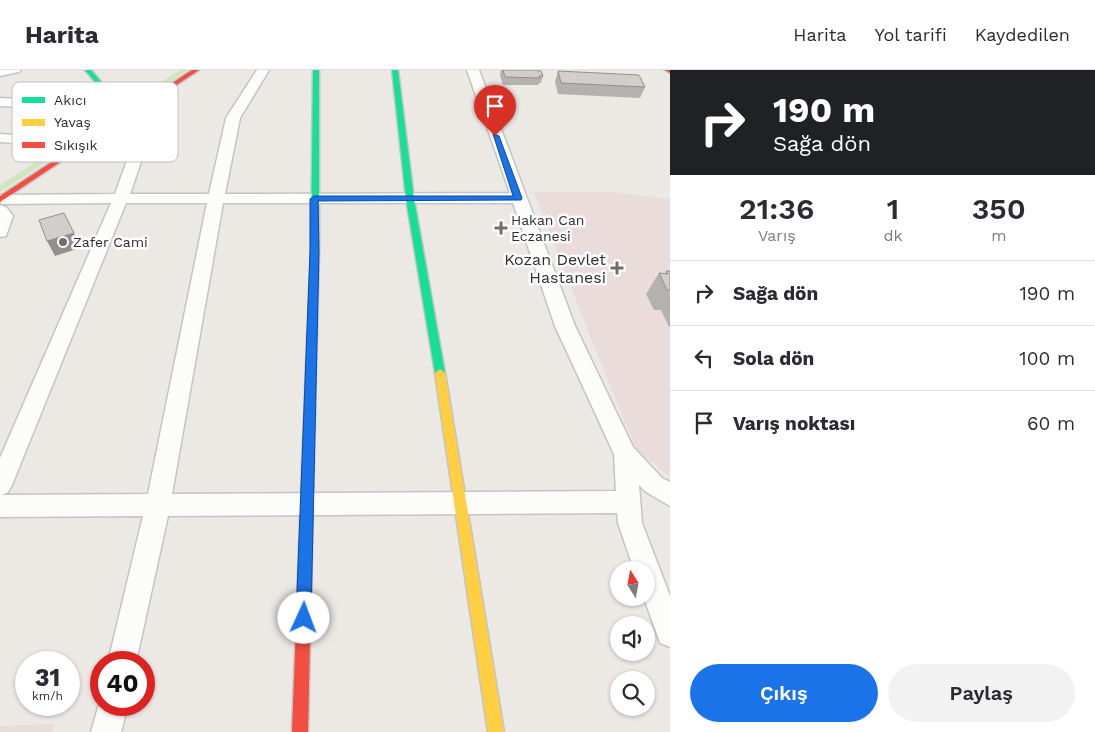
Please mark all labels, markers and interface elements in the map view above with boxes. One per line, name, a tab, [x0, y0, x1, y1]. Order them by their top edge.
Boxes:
text: Harita	[25, 21, 99, 49]
text: Harita	[793, 24, 847, 45]
text: Yol tarifi	[875, 24, 947, 45]
text: Kaydedilen	[975, 24, 1070, 45]
legend	[12, 82, 178, 162]
pin	[474, 85, 516, 136]
text: 190 m	[773, 89, 875, 131]
icon: right	[690, 90, 755, 155]
text: Akıcı	[54, 92, 86, 108]
icon: arrive	[481, 92, 509, 120]
text: Yavaş	[54, 114, 91, 130]
text: Sağa dön	[773, 131, 871, 156]
text: Sıkışık	[54, 137, 97, 153]
text: 21:36	[739, 191, 814, 226]
text: 1	[887, 191, 899, 226]
text: 350	[972, 191, 1026, 226]
place label: Hakan Can Eczanesi	[511, 212, 584, 244]
marker: Hakan Can Eczanesi	[495, 222, 507, 234]
text: Varış	[758, 226, 796, 245]
text: dk	[883, 226, 903, 245]
text: m	[991, 226, 1006, 245]
place label: Zafer Cami	[73, 234, 148, 250]
marker: Zafer Cami	[57, 236, 69, 248]
place label: Kozan Devlet Hastanesi	[504, 250, 606, 287]
marker: Kozan Devlet Hastanesi	[610, 261, 624, 275]
icon: right	[690, 279, 718, 307]
text: Sağa dön	[733, 282, 818, 305]
text: 190 m	[1019, 282, 1075, 305]
icon: left	[690, 344, 718, 372]
text: Sola dön	[733, 347, 814, 370]
text: 100 m	[1019, 347, 1075, 370]
icon: arrive	[690, 409, 718, 437]
text: Varış noktası	[733, 412, 855, 435]
text: 60 m	[1027, 412, 1075, 435]
north arrow	[610, 561, 655, 606]
map controls	[610, 561, 655, 716]
position arrow	[277, 591, 329, 643]
button: sound	[610, 616, 655, 661]
speed limit sign: 40	[90, 651, 155, 716]
text: 31	[35, 663, 60, 692]
button: Çıkış	[690, 664, 878, 722]
button: Paylaş	[888, 664, 1075, 722]
button: search	[610, 671, 655, 716]
text: km/h	[32, 689, 63, 703]

